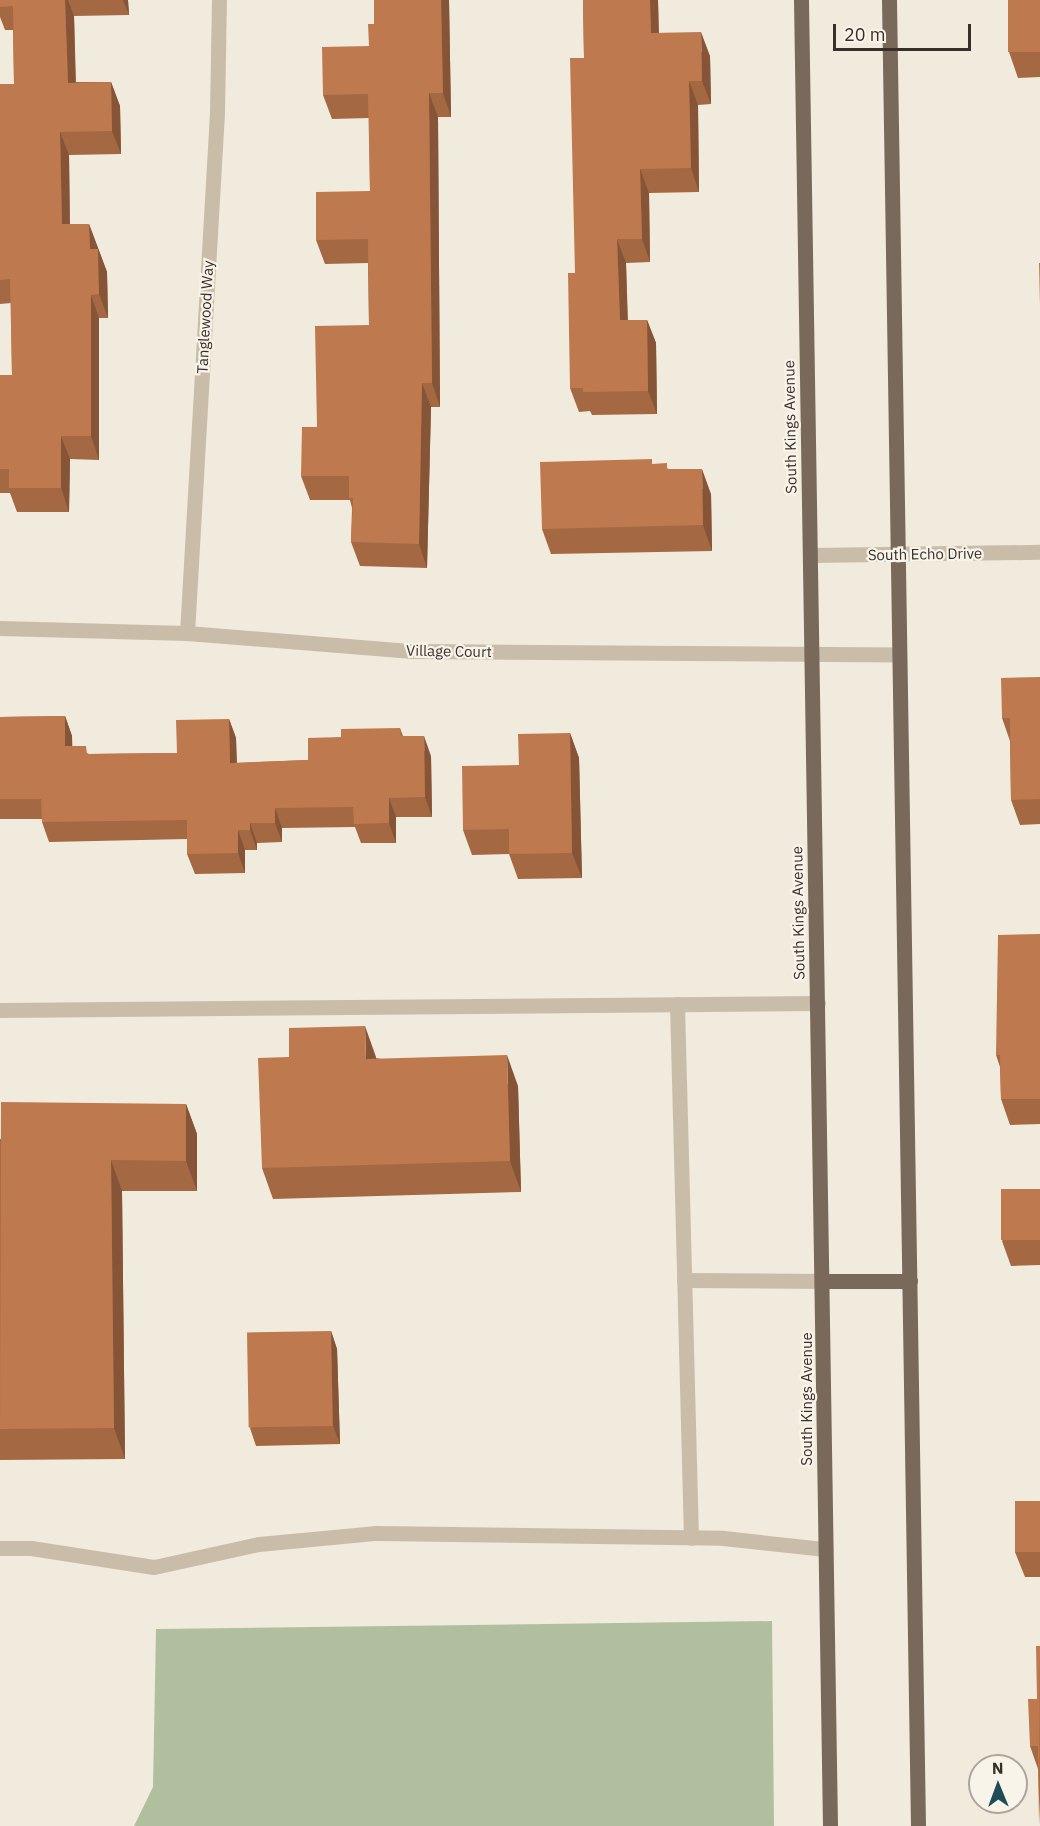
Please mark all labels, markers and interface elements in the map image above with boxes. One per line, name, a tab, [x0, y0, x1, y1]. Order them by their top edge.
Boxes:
scale bar	[836, 12, 974, 50]
text: 20 m	[844, 23, 886, 46]
street label: Tanglewood Way	[193, 260, 217, 374]
street label: South Kings Avenue	[780, 360, 800, 494]
street label: South Echo Drive	[868, 544, 982, 564]
street label: Village Court	[406, 641, 492, 661]
street label: South Kings Avenue	[788, 846, 808, 980]
street label: South Kings Avenue	[798, 1332, 816, 1466]
north arrow	[968, 1754, 1028, 1814]
text: N	[992, 1758, 1004, 1778]

